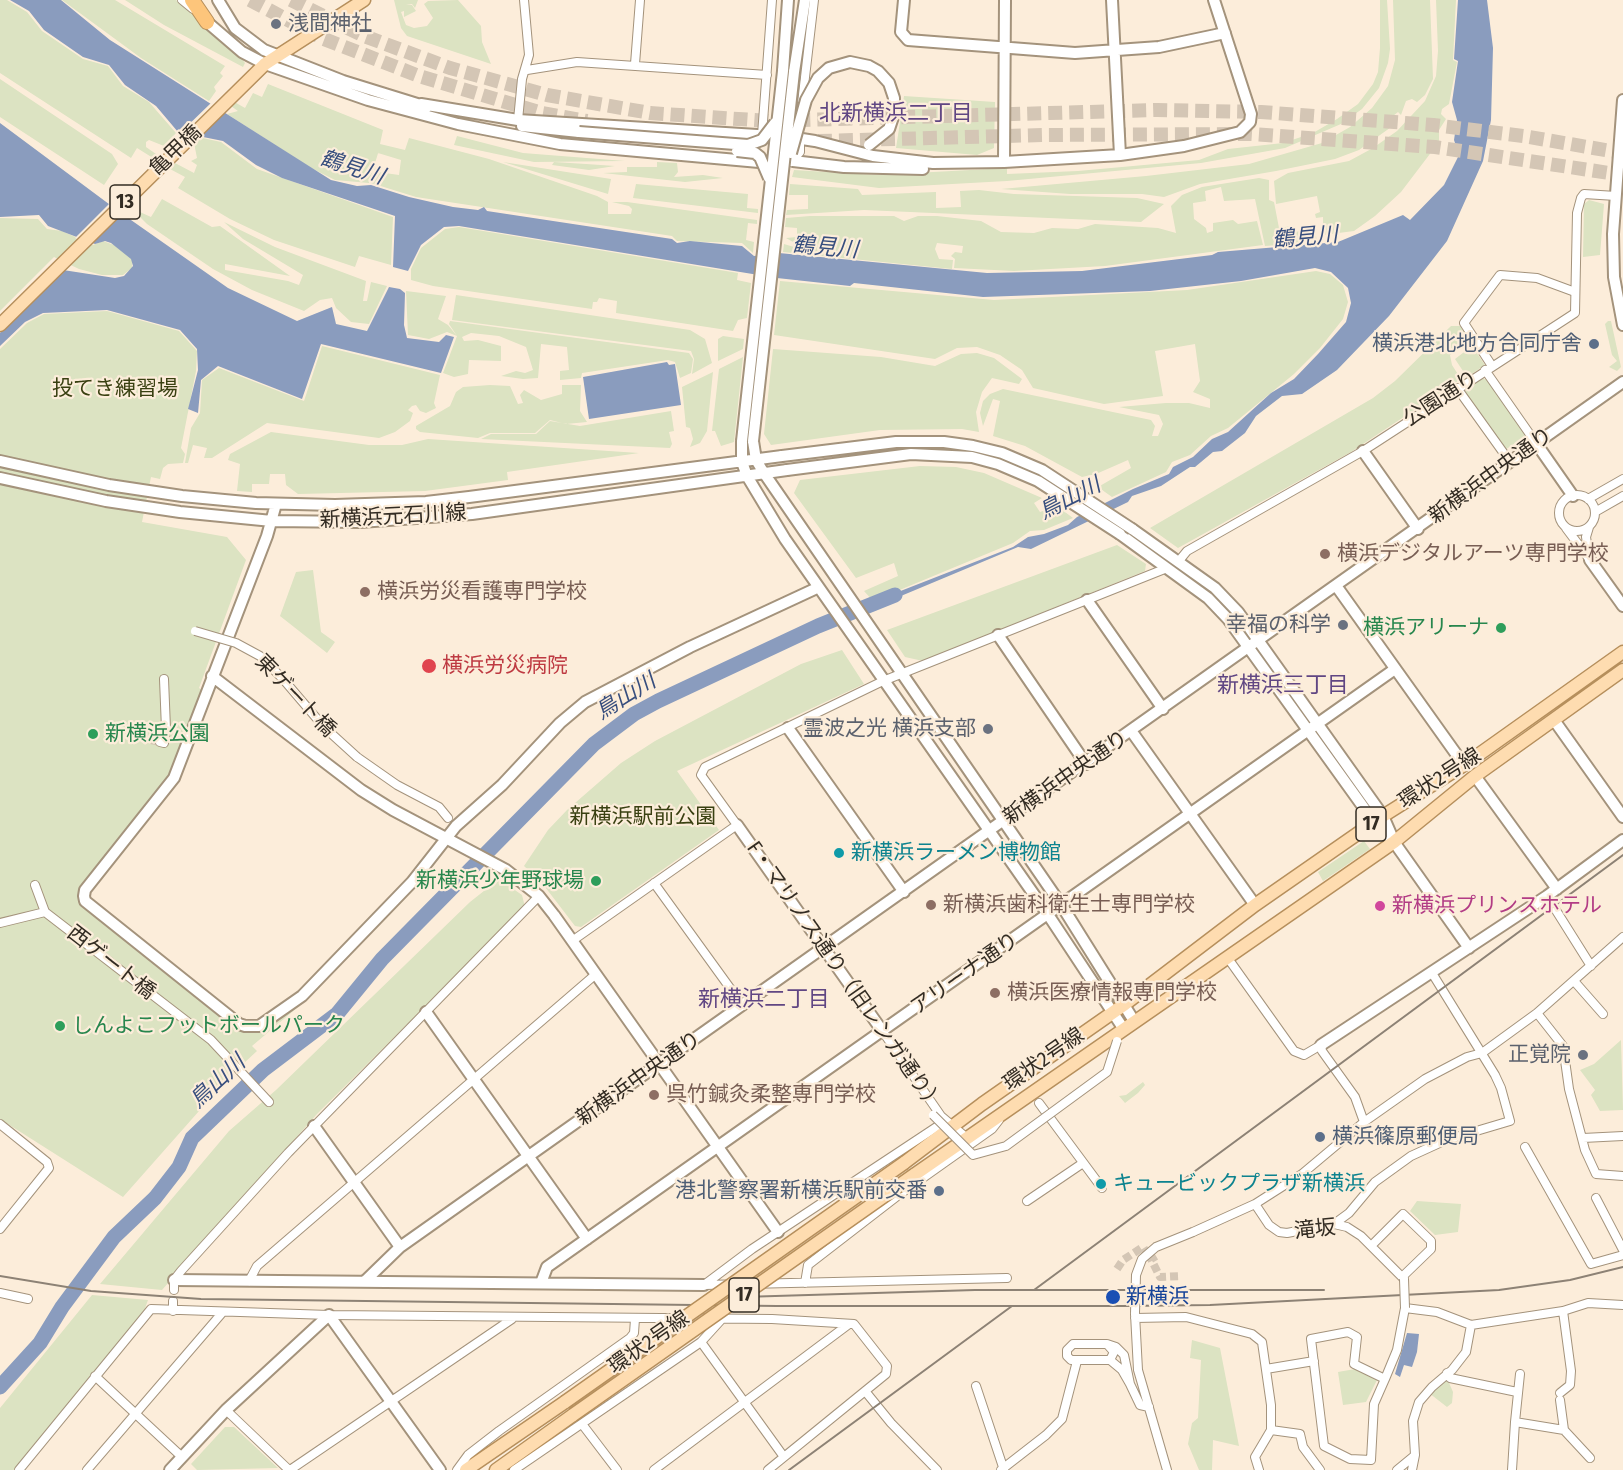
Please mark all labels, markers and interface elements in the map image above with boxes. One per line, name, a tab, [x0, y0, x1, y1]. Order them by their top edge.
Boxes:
place label: 浅間神社	[288, 11, 372, 37]
marker: 浅間神社	[269, 17, 283, 31]
district label: 北新横浜二丁目	[819, 101, 973, 127]
street label: 亀甲橋	[145, 120, 207, 182]
water label: 鶴見川	[317, 145, 387, 191]
road number: 13	[110, 185, 140, 219]
water label: 鶴見川	[1271, 222, 1339, 254]
water label: 鶴見川	[791, 232, 859, 264]
place label: 横浜港北地方合同庁舎	[1372, 331, 1582, 357]
marker: 横浜港北地方合同庁舎	[1587, 337, 1601, 351]
street label: 公園通り	[1399, 366, 1483, 432]
park label: 投てき練習場	[52, 376, 178, 402]
street label: 新横浜中央通り	[1424, 423, 1558, 529]
water label: 鳥山川	[1035, 472, 1105, 526]
street label: 新横浜元石川線	[319, 501, 467, 533]
place label: 横浜デジタルアーツ専門学校	[1337, 541, 1609, 567]
marker: 横浜デジタルアーツ専門学校	[1318, 547, 1332, 561]
place label: 横浜労災看護専門学校	[377, 579, 587, 605]
marker: 横浜労災看護専門学校	[358, 585, 372, 599]
place label: 幸福の科学	[1226, 612, 1331, 638]
place label: 横浜アリーナ	[1363, 615, 1489, 641]
marker: 幸福の科学	[1336, 618, 1350, 632]
marker: 横浜アリーナ	[1494, 621, 1508, 635]
street label: 東ゲート橋	[249, 649, 341, 743]
place label: 横浜労災病院	[442, 653, 568, 679]
marker: 横浜労災病院	[420, 657, 438, 675]
water label: 鳥山川	[591, 668, 661, 726]
district label: 新横浜三丁目	[1217, 673, 1349, 699]
place label: 霊波之光 横浜支部	[803, 716, 976, 742]
place label: 新横浜公園	[105, 721, 210, 747]
marker: 霊波之光 横浜支部	[981, 722, 995, 736]
street label: 新横浜中央通り	[999, 726, 1133, 830]
marker: 新横浜公園	[86, 727, 100, 741]
street label: 環状2号線	[1394, 743, 1486, 815]
park label: 新横浜駅前公園	[570, 804, 716, 830]
road number: 17	[1356, 807, 1386, 841]
street label: F・マリノス通り（旧レンガ通り）	[741, 837, 947, 1117]
place label: 新横浜ラーメン博物館	[851, 840, 1061, 866]
marker: 新横浜ラーメン博物館	[832, 846, 846, 860]
place label: 新横浜少年野球場	[416, 868, 584, 894]
marker: 新横浜少年野球場	[589, 874, 603, 888]
place label: 新横浜歯科衛生士専門学校	[943, 892, 1195, 918]
place label: 新横浜プリンスホテル	[1392, 893, 1602, 919]
marker: 新横浜歯科衛生士専門学校	[924, 898, 938, 912]
marker: 新横浜プリンスホテル	[1373, 899, 1387, 913]
street label: 西ゲート橋	[62, 921, 160, 1005]
street label: アリーナ通り	[906, 928, 1024, 1020]
place label: 横浜医療情報専門学校	[1007, 980, 1217, 1006]
marker: 横浜医療情報専門学校	[988, 986, 1002, 1000]
district label: 新横浜二丁目	[698, 987, 830, 1013]
place label: しんよこフットボールパーク	[72, 1013, 345, 1039]
marker: しんよこフットボールパーク	[53, 1019, 67, 1033]
street label: 環状2号線	[999, 1023, 1089, 1097]
street label: 新横浜中央通り	[572, 1027, 706, 1131]
place label: 正覚院	[1508, 1042, 1571, 1068]
marker: 正覚院	[1576, 1048, 1590, 1062]
water label: 鳥山川	[185, 1050, 251, 1114]
place label: 呉竹鍼灸柔整専門学校	[666, 1082, 876, 1108]
marker: 呉竹鍼灸柔整専門学校	[647, 1088, 661, 1102]
place label: 横浜篠原郵便局	[1332, 1124, 1479, 1150]
marker: 横浜篠原郵便局	[1313, 1130, 1327, 1144]
place label: キュービックプラザ新横浜	[1113, 1171, 1365, 1197]
marker: キュービックプラザ新横浜	[1094, 1177, 1108, 1191]
place label: 港北警察署新横浜駅前交番	[675, 1178, 927, 1204]
marker: 港北警察署新横浜駅前交番	[932, 1184, 946, 1198]
street label: 滝坂	[1293, 1215, 1337, 1245]
road number: 17	[729, 1278, 759, 1312]
place label: 新横浜	[1126, 1284, 1189, 1310]
marker: 新横浜	[1104, 1288, 1122, 1306]
street label: 環状2号線	[604, 1306, 694, 1380]

